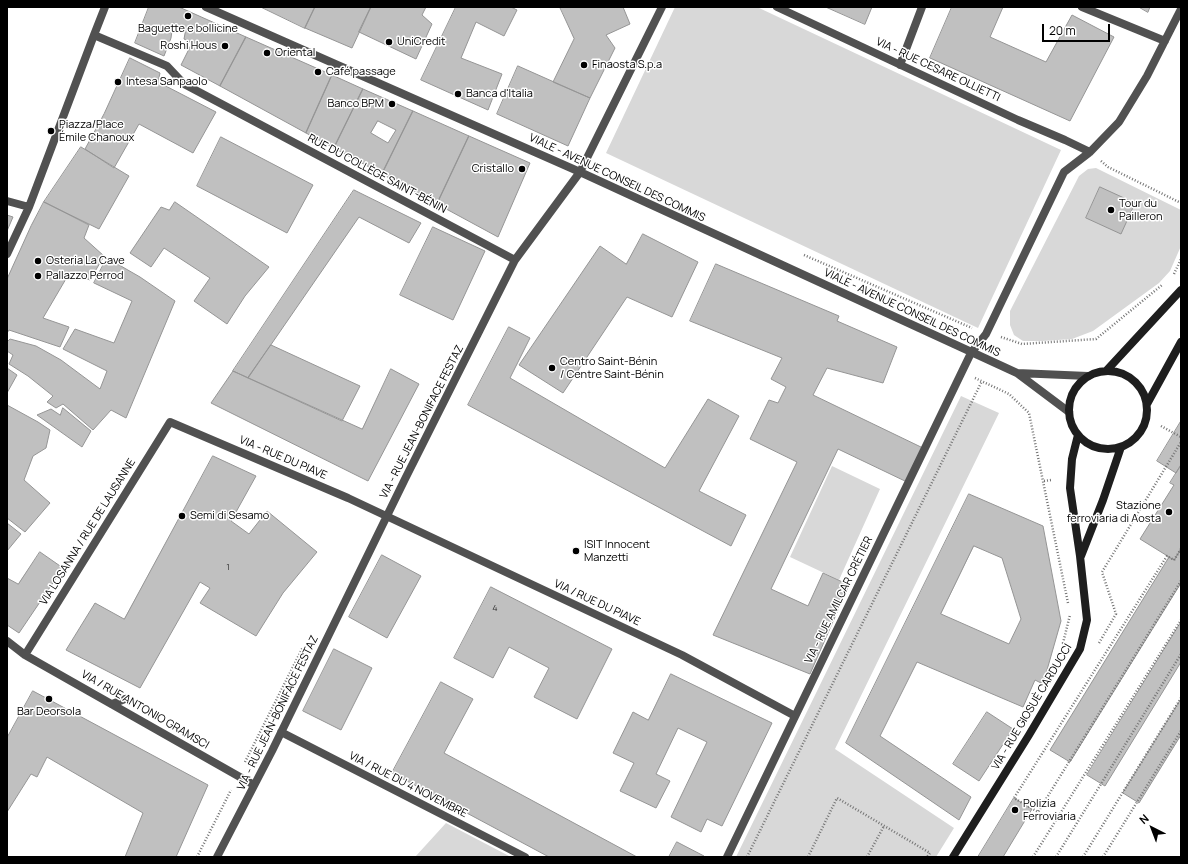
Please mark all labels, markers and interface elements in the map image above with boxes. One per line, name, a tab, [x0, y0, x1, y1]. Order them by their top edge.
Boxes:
marker: Baguette e bollicine	[183, 11, 193, 21]
scale bar	[1044, 16, 1112, 42]
place label: Baguette e bollicine	[138, 22, 238, 36]
text: 20 m	[1049, 22, 1076, 39]
place label: UniCredit	[397, 35, 445, 49]
street label: VIA - RUE CESARE OLLIETTI	[874, 35, 1002, 105]
marker: UniCredit	[384, 37, 394, 47]
place label: Roshi Hous	[160, 39, 217, 53]
marker: Roshi Hous	[220, 41, 230, 51]
place label: Oriental	[275, 46, 315, 60]
marker: Oriental	[262, 48, 272, 58]
place label: Finaosta S.p.a	[592, 58, 662, 72]
marker: Finaosta S.p.a	[579, 60, 589, 70]
place label: Café passage	[326, 65, 396, 79]
marker: Café passage	[313, 67, 323, 77]
place label: Intesa Sanpaolo	[126, 75, 207, 89]
marker: Intesa Sanpaolo	[113, 77, 123, 87]
place label: Banca d'Italia	[466, 87, 533, 101]
marker: Banca d'Italia	[453, 89, 463, 99]
place label: Banco BPM	[327, 97, 384, 111]
marker: Banco BPM	[387, 99, 397, 109]
place label: Piazza/Place Émile Chanoux	[59, 118, 134, 144]
marker: Piazza/Place Émile Chanoux	[46, 126, 56, 136]
street label: VIALE - AVENUE CONSEIL DES COMMIS	[527, 131, 707, 225]
street label: RUE DU COLLÈGE SAINT-BÉNIN	[305, 132, 449, 216]
place label: Cristallo	[472, 162, 514, 176]
marker: Cristallo	[517, 164, 527, 174]
place label: Tour du Pailleron	[1119, 197, 1163, 223]
marker: Tour du Pailleron	[1106, 205, 1116, 215]
place label: Osteria La Cave	[46, 254, 125, 268]
marker: Osteria La Cave	[33, 256, 43, 266]
street label: VIALE - AVENUE CONSEIL DES COMMIS	[822, 266, 1002, 360]
place label: Pallazzo Perrod	[46, 269, 124, 283]
marker: Pallazzo Perrod	[33, 271, 43, 281]
street label: VIA - RUE JEAN-BONIFACE FESTAZ	[377, 343, 467, 501]
place label: Centro Saint-Bénin / Centre Saint-Bénin	[560, 355, 664, 381]
marker: Centro Saint-Bénin / Centre Saint-Bénin	[547, 363, 557, 373]
street label: VIA - RUE DU PIAVE	[237, 434, 329, 482]
street label: VIA LOSANNA / RUE DE LAUSANNE	[37, 456, 139, 608]
place label: Stazione ferroviaria di Aosta	[1067, 499, 1161, 525]
marker: Stazione ferroviaria di Aosta	[1164, 507, 1174, 517]
place label: Semi di Sesamo	[190, 509, 269, 523]
marker: Semi di Sesamo	[177, 511, 187, 521]
street label: VIA - RUE AMILCAR CRÉTIER	[802, 534, 876, 666]
place label: ISIT Innocent Manzetti	[584, 538, 650, 564]
marker: ISIT Innocent Manzetti	[571, 546, 581, 556]
house number: 1	[226, 562, 230, 572]
street label: VIA / RUE DU PIAVE	[552, 577, 642, 629]
house number: 4	[492, 603, 498, 613]
street label: VIA - RUE JEAN-BONIFACE FESTAZ	[235, 633, 321, 793]
street label: VIA - RUE GIOSUÈ CARDUCCI	[989, 642, 1075, 772]
street label: VIA / RUE ANTONIO GRAMSCI	[79, 668, 211, 752]
marker: Bar Deorsola	[44, 694, 54, 704]
place label: Bar Deorsola	[17, 705, 81, 719]
street label: VIA / RUE DU 4 NOVEMBRE	[347, 749, 469, 821]
place label: Polizia Ferroviaria	[1023, 797, 1076, 823]
marker: Polizia Ferroviaria	[1010, 805, 1020, 815]
north arrow	[1132, 808, 1172, 848]
text: N	[1136, 810, 1152, 827]

